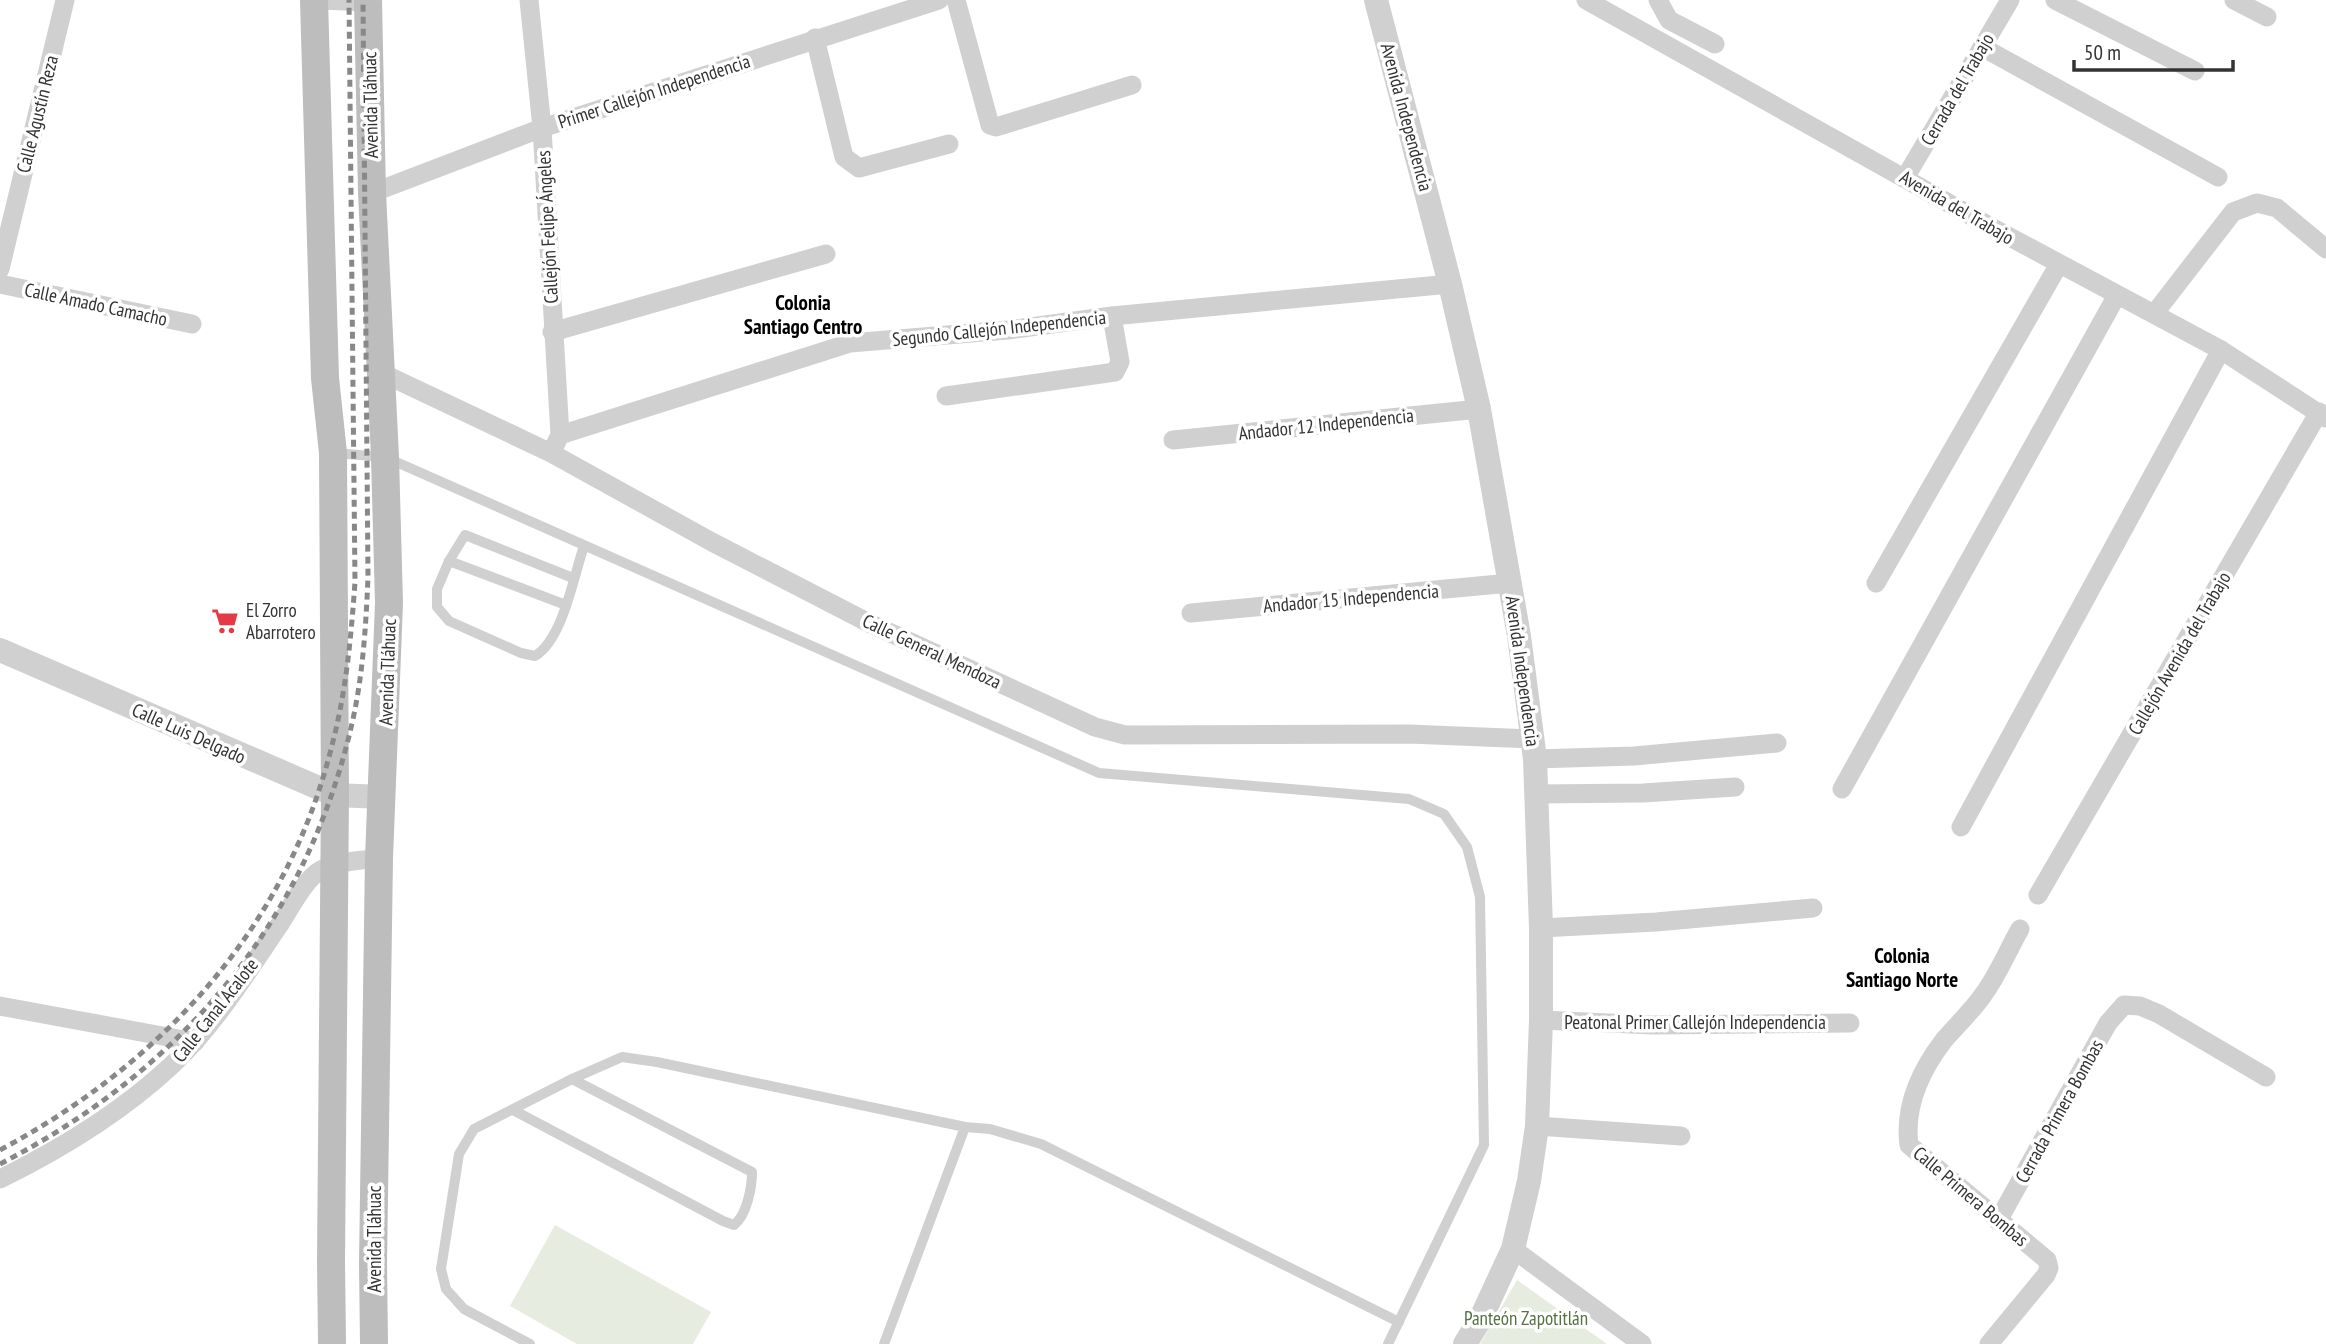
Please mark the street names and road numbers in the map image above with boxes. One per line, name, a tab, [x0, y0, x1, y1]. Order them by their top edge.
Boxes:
street label: Cerrada del Trabajo	[1915, 29, 1999, 149]
street label: Avenida Independencia	[1376, 40, 1438, 194]
street label: Primer Callejón Independencia	[555, 49, 753, 133]
street label: Avenida Tláhuac	[357, 51, 383, 159]
street label: Calle Agustín Reza	[11, 53, 63, 175]
street label: Callejón Felipe Ángeles	[531, 150, 563, 304]
street label: Avenida del Trabajo	[1896, 165, 2018, 249]
street label: Calle Amado Camacho	[23, 277, 169, 331]
street label: Segundo Callejón Independencia	[891, 305, 1107, 351]
street label: Andador 12 Independencia	[1237, 403, 1415, 445]
street label: Callejón Avenida del Trabajo	[2122, 567, 2236, 739]
street label: Andador 15 Independencia	[1262, 578, 1440, 618]
street label: Avenida Independencia	[1501, 594, 1545, 748]
street label: Calle General Mendoza	[859, 608, 1005, 694]
street label: Avenida Tláhuac	[373, 618, 401, 726]
street label: Calle Luis Delgado	[129, 697, 249, 769]
street label: Calle Canal Acalote	[167, 953, 263, 1067]
street label: Peatonal Primer Callejón Independencia	[1564, 1010, 1826, 1034]
street label: Cerrada Primera Bombas	[2010, 1035, 2108, 1187]
street label: Calle Primera Bombas	[1909, 1141, 2033, 1251]
street label: Avenida Tláhuac	[362, 1185, 386, 1292]

